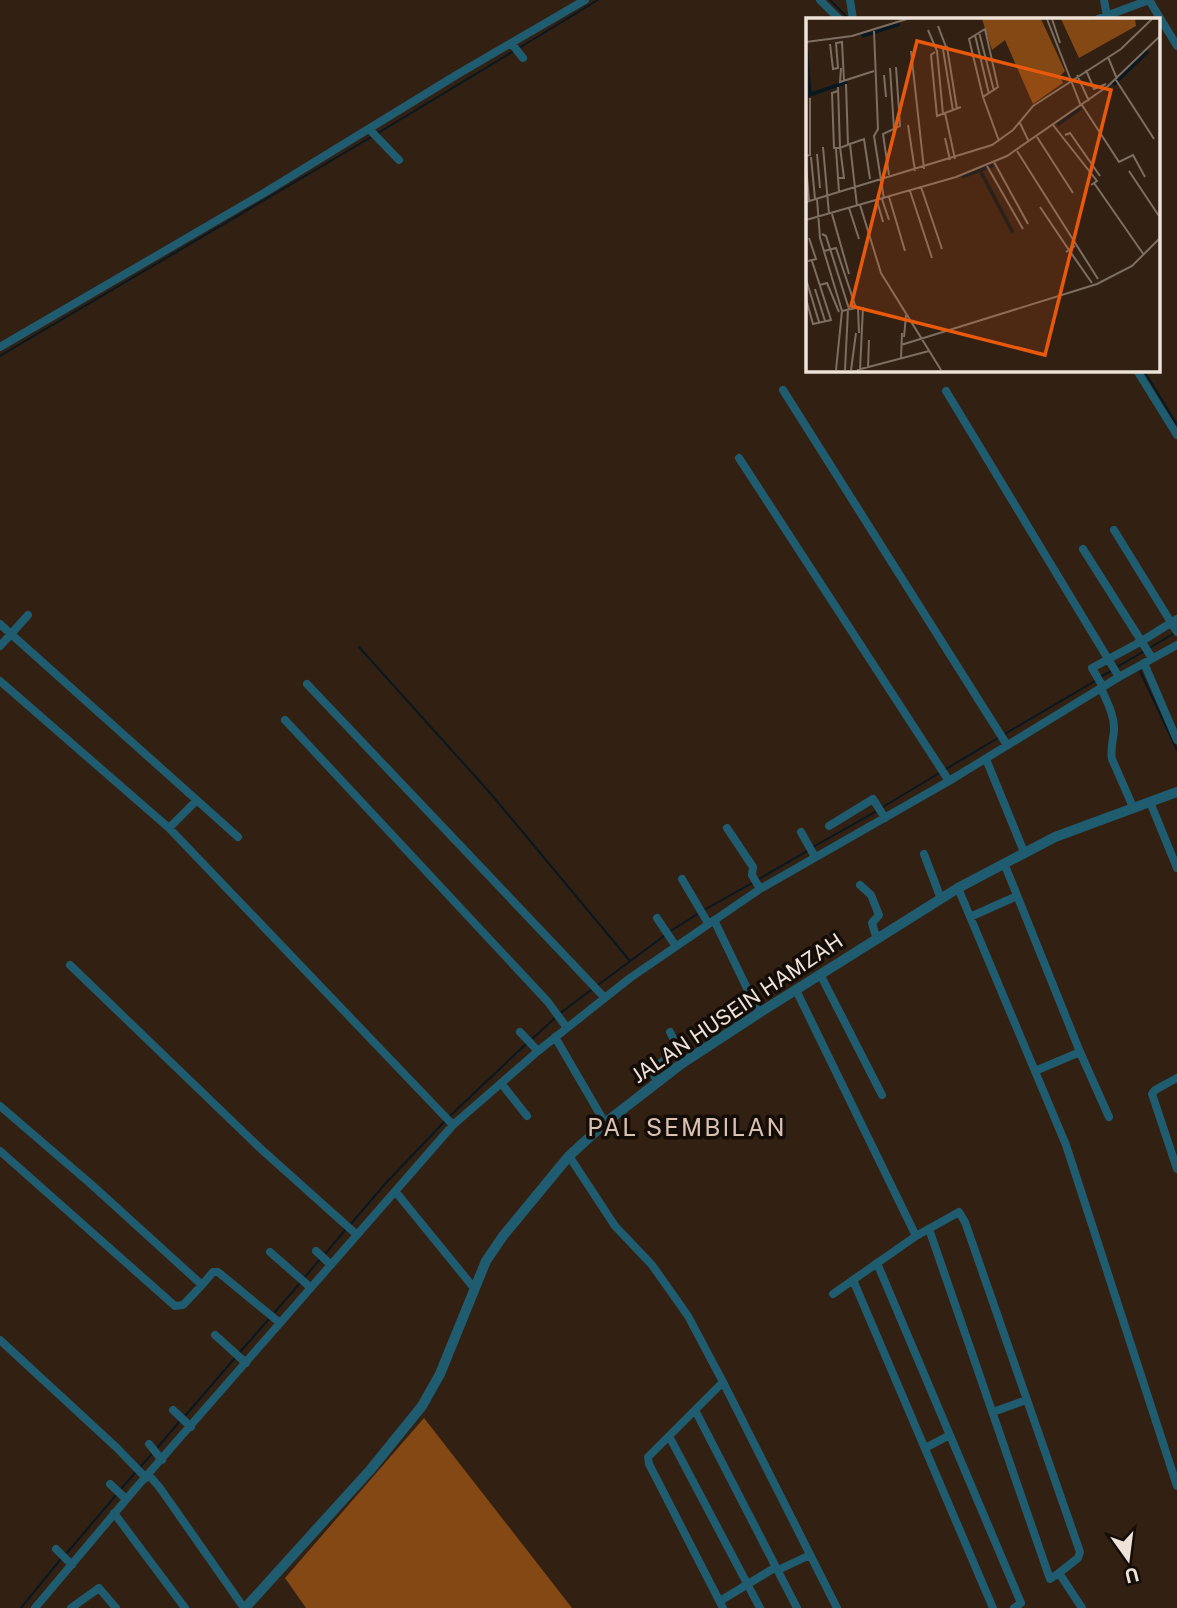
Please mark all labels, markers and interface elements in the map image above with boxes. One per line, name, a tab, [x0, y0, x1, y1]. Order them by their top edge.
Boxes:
inset map	[806, 18, 1160, 371]
street label: JALAN HUSEIN HAMZAH	[627, 928, 847, 1088]
district label: PAL SEMBILAN	[587, 1113, 787, 1141]
north arrow	[1093, 1524, 1163, 1594]
text: U	[1123, 1563, 1141, 1588]

